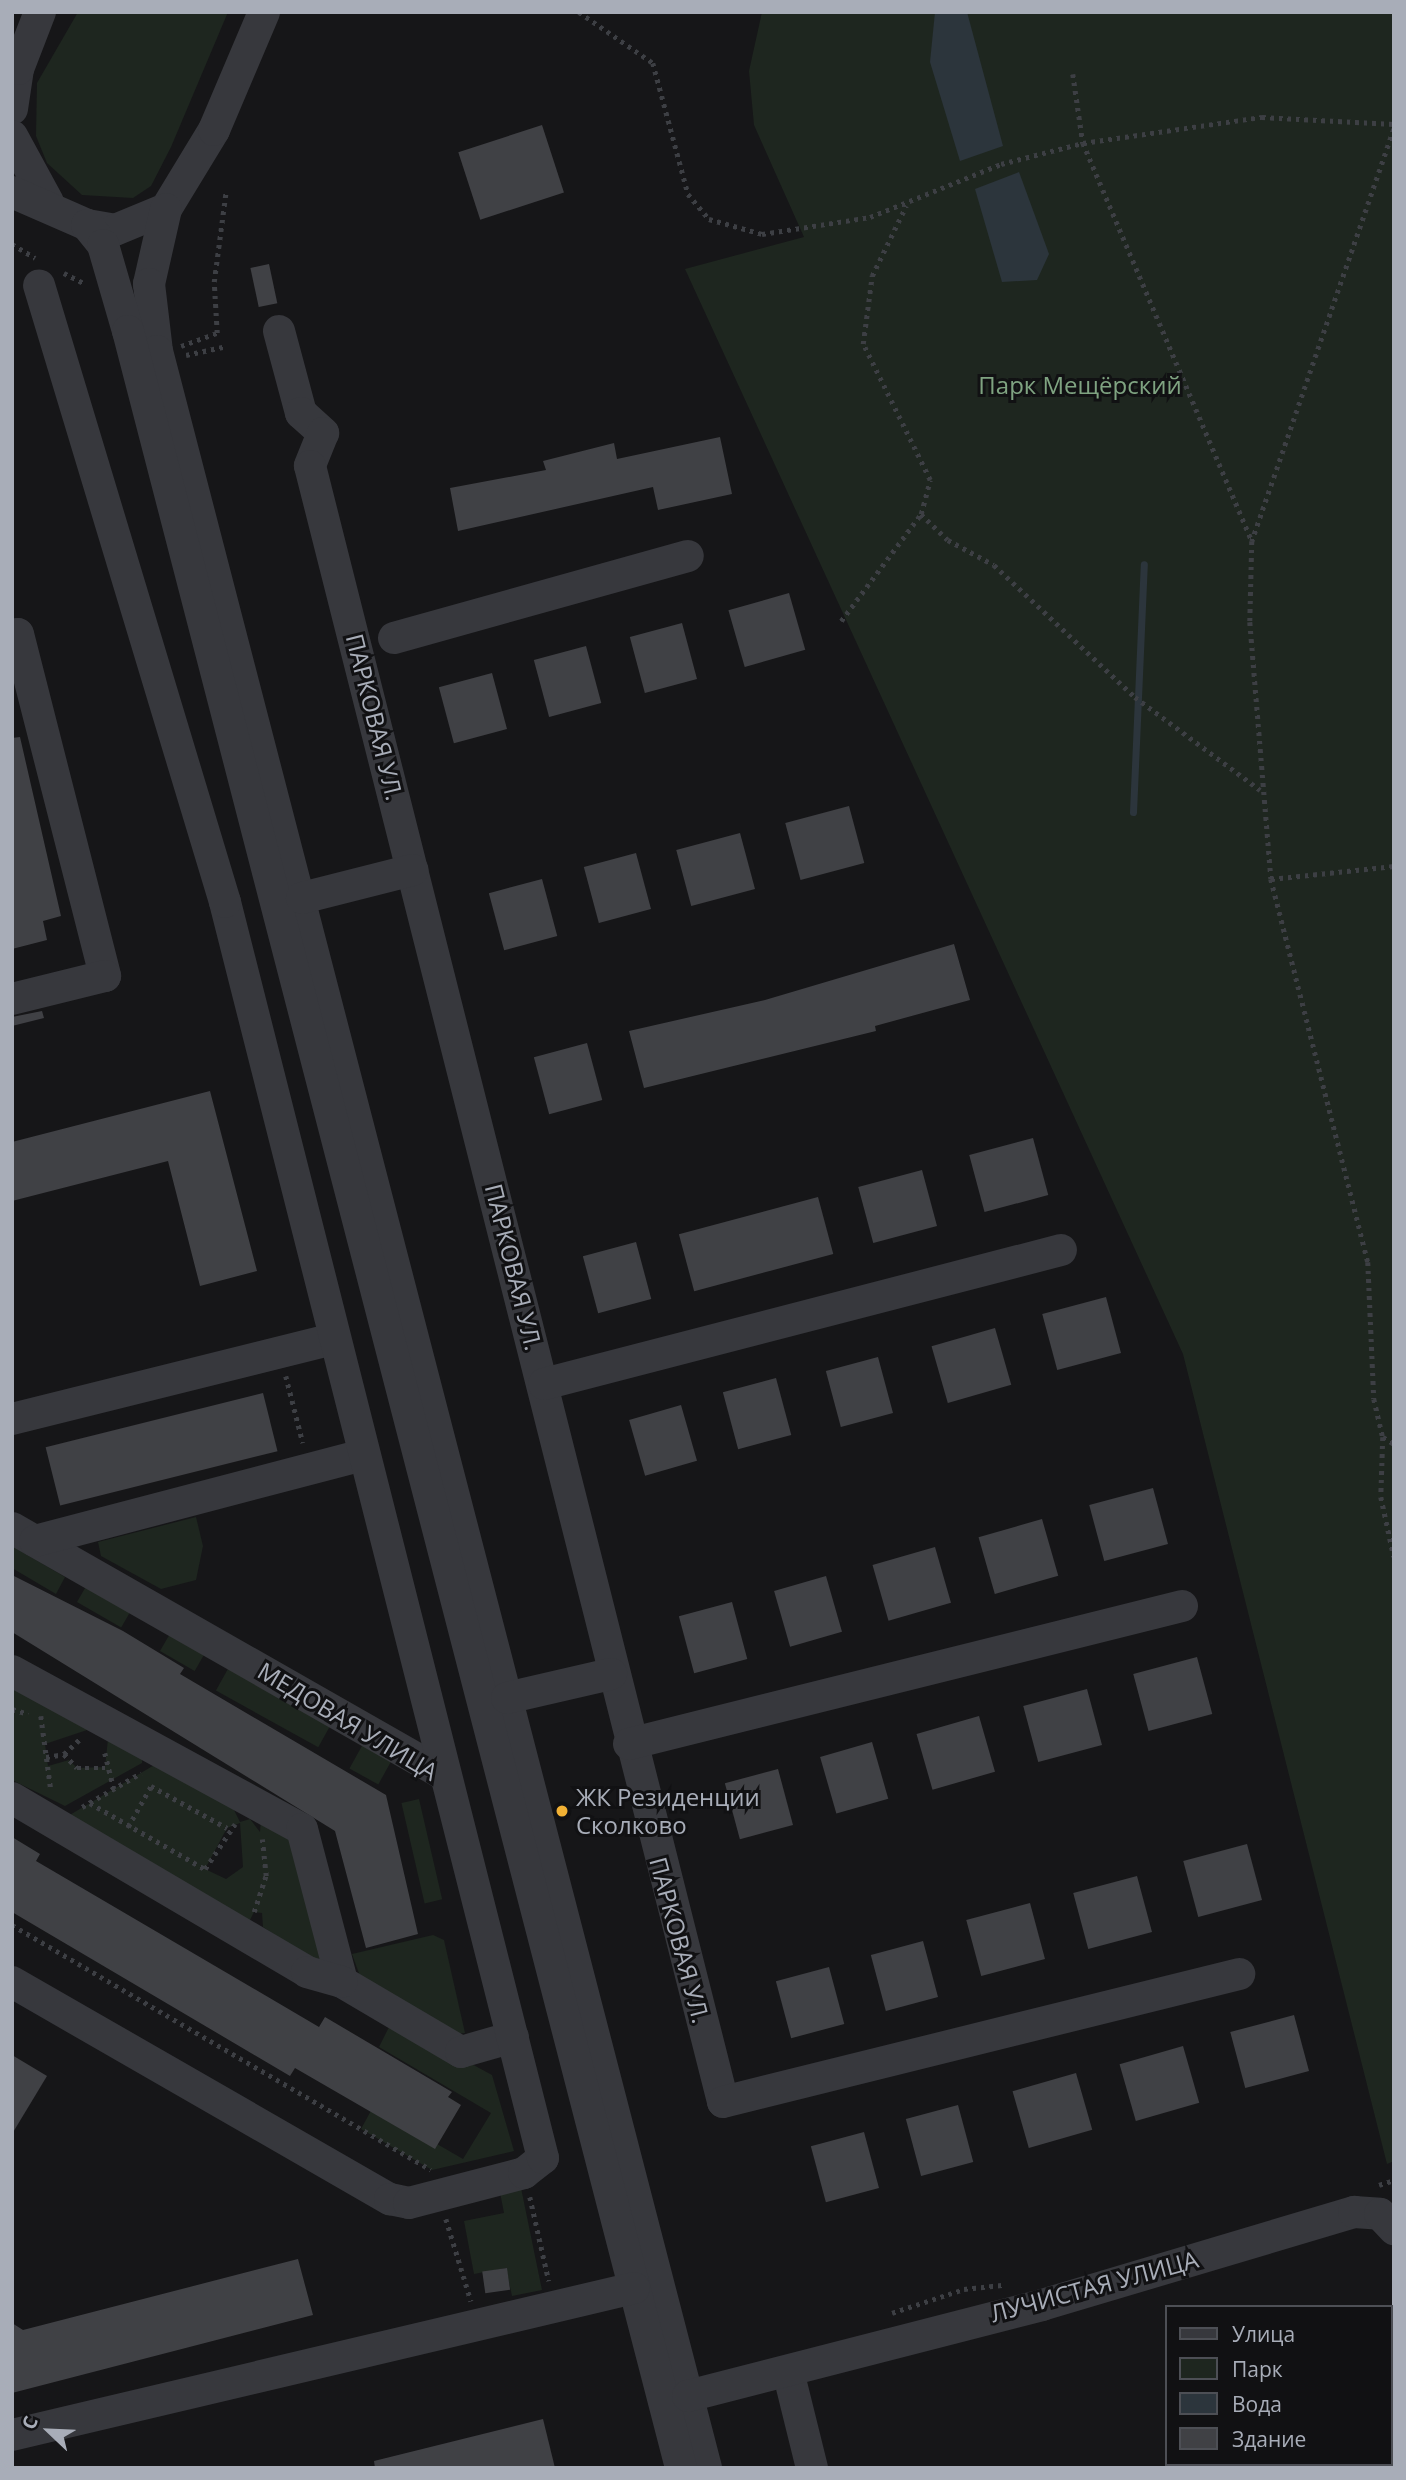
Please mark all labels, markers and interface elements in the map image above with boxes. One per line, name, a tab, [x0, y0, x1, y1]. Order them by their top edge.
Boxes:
park label: Парк Мещёрский	[978, 371, 1182, 399]
street label: ПАРКОВАЯ УЛ.	[340, 631, 410, 803]
street label: ПАРКОВАЯ УЛ.	[479, 1181, 549, 1353]
street label: МЕДОВАЯ УЛИЦА	[253, 1656, 443, 1786]
place label: ЖК Резиденции Сколково	[576, 1783, 760, 1839]
marker: ЖК Резиденции Сколково	[554, 1803, 570, 1819]
street label: ПАРКОВАЯ УЛ.	[644, 1854, 716, 2026]
street label: ЛУЧИСТАЯ УЛИЦА	[987, 2244, 1201, 2328]
legend	[1164, 2305, 1392, 2466]
text: Улица	[1232, 2320, 1295, 2348]
text: Парк	[1232, 2355, 1283, 2383]
text: Вода	[1232, 2390, 1282, 2418]
north arrow	[14, 2396, 84, 2466]
text: С	[15, 2412, 44, 2433]
text: Здание	[1232, 2425, 1306, 2453]

